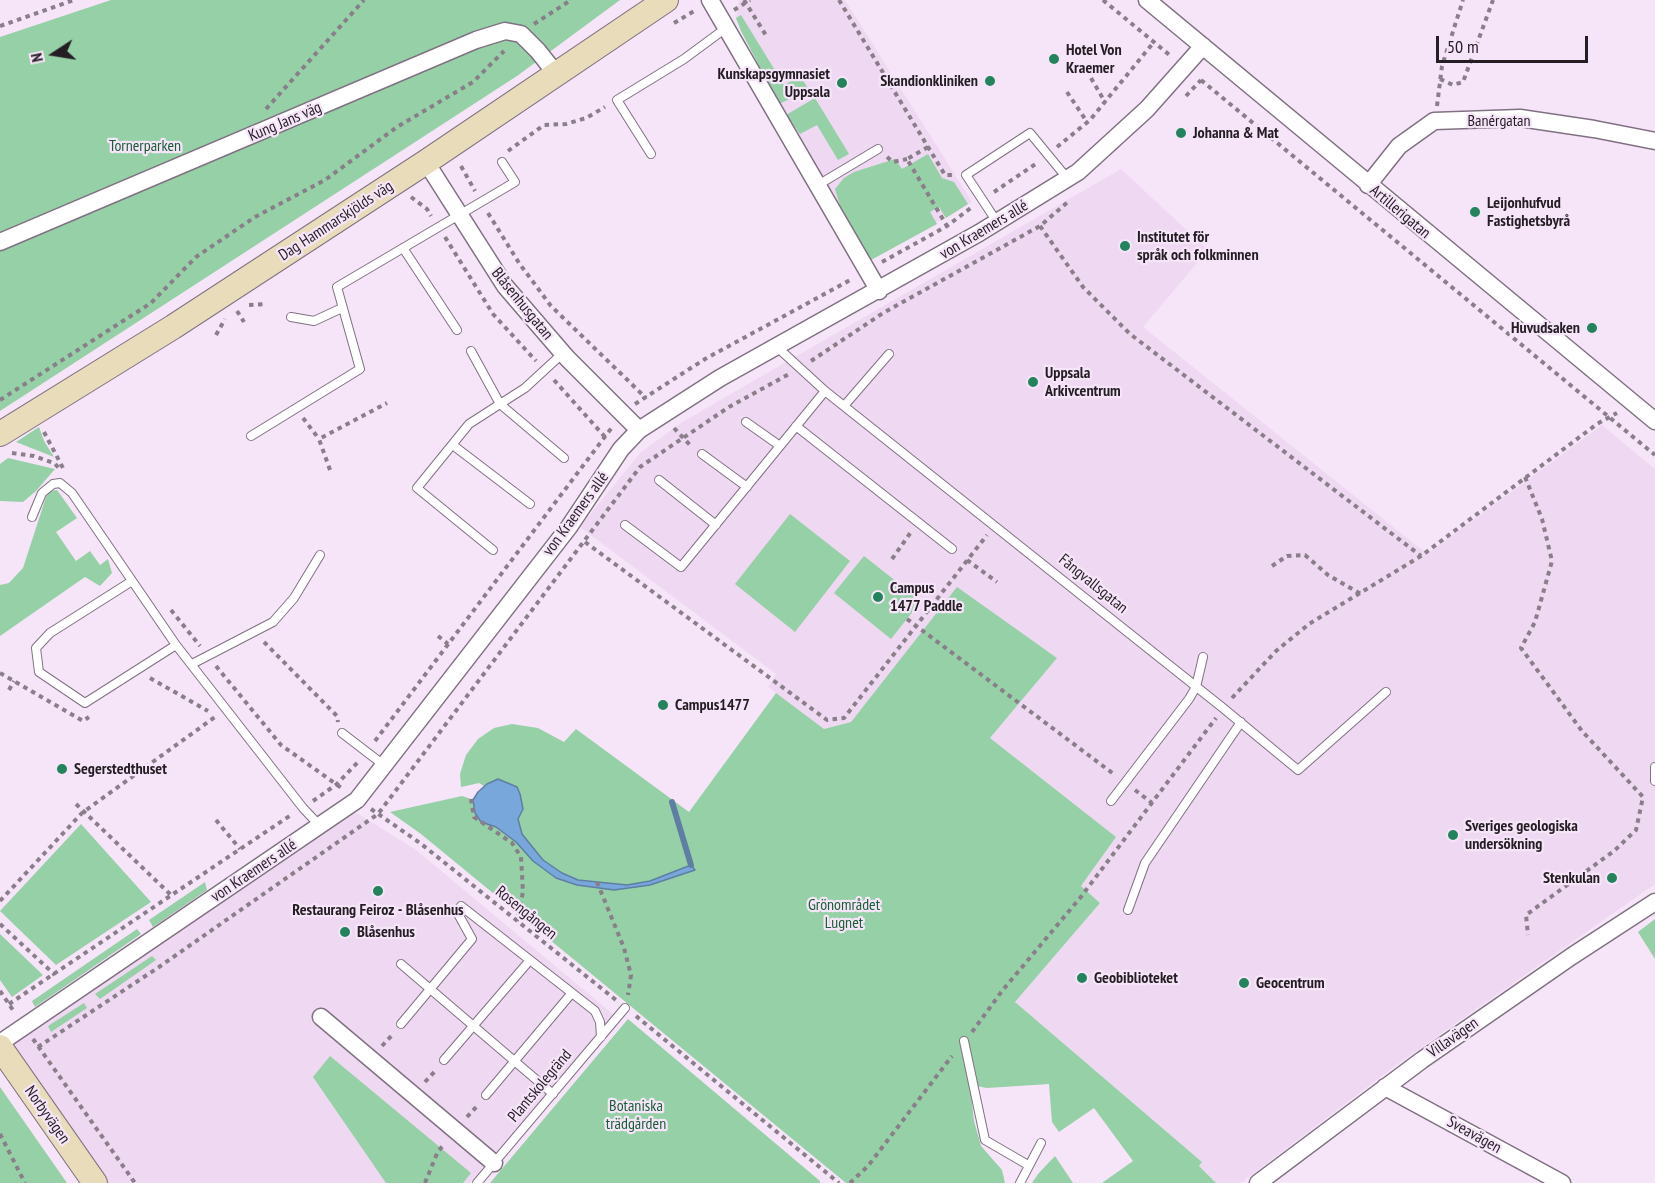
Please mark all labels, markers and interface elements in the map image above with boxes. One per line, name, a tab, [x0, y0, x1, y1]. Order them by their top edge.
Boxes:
north arrow	[24, 24, 84, 84]
scale bar	[1439, 24, 1590, 62]
text: 50 m	[1447, 35, 1479, 58]
place label: Hotel Von Kraemer	[1066, 40, 1122, 78]
text: N	[26, 51, 47, 64]
marker: Hotel Von Kraemer	[1047, 52, 1061, 66]
place label: Kunskapsgymnasiet Uppsala	[717, 64, 830, 102]
place label: Skandionkliniken	[880, 71, 978, 91]
marker: Skandionkliniken	[983, 74, 997, 88]
marker: Kunskapsgymnasiet Uppsala	[835, 76, 849, 90]
street label: Kung Jans väg	[246, 98, 324, 146]
street label: Banérgatan	[1467, 111, 1531, 131]
place label: Johanna & Mat	[1193, 123, 1279, 143]
marker: Johanna & Mat	[1174, 126, 1188, 140]
park label: Tornerparken	[109, 136, 181, 156]
street label: Dag Hammarskjölds väg	[275, 177, 397, 265]
street label: Artillerigatan	[1366, 181, 1434, 243]
place label: Leijonhufvud Fastighetsbyrå	[1487, 193, 1570, 231]
street label: von Kraemers allé	[937, 196, 1031, 264]
marker: Leijonhufvud Fastighetsbyrå	[1468, 205, 1482, 219]
place label: Institutet för språk och folkminnen	[1137, 227, 1259, 265]
marker: Institutet för språk och folkminnen	[1118, 239, 1132, 253]
street label: Blåsenhusgatan	[487, 264, 557, 344]
place label: Huvudsaken	[1511, 318, 1580, 338]
marker: Huvudsaken	[1585, 321, 1599, 335]
place label: Uppsala Arkivcentrum	[1045, 363, 1121, 401]
marker: Uppsala Arkivcentrum	[1026, 375, 1040, 389]
street label: von Kraemers allé	[539, 468, 613, 560]
street label: Fångvallsgatan	[1054, 550, 1132, 618]
place label: Campus 1477 Paddle	[890, 578, 963, 616]
marker: Campus 1477 Paddle	[871, 590, 885, 604]
place label: Campus1477	[675, 695, 750, 715]
marker: Campus1477	[656, 698, 670, 712]
place label: Segerstedthuset	[74, 759, 167, 779]
marker: Segerstedthuset	[55, 762, 69, 776]
place label: Sveriges geologiska undersökning	[1465, 816, 1578, 854]
marker: Sveriges geologiska undersökning	[1446, 828, 1460, 842]
street label: von Kraemers allé	[208, 835, 300, 907]
place label: Stenkulan	[1543, 868, 1600, 888]
marker: Stenkulan	[1605, 871, 1619, 885]
street label: Rosengången	[491, 882, 561, 944]
marker: Restaurang Feiroz - Blåsenhus	[371, 884, 385, 898]
park label: Grönområdet Lugnet	[808, 895, 880, 933]
place label: Restaurang Feiroz - Blåsenhus	[292, 900, 464, 920]
place label: Blåsenhus	[357, 922, 415, 942]
marker: Blåsenhus	[338, 925, 352, 939]
place label: Geobiblioteket	[1094, 968, 1178, 988]
marker: Geobiblioteket	[1075, 971, 1089, 985]
place label: Geocentrum	[1256, 973, 1325, 993]
marker: Geocentrum	[1237, 976, 1251, 990]
street label: Villavägen	[1424, 1014, 1482, 1062]
street label: Plantskolegränd	[504, 1046, 576, 1126]
street label: Norbyvägen	[20, 1082, 74, 1148]
park label: Botaniska trädgården	[606, 1096, 666, 1134]
street label: Sveavägen	[1443, 1112, 1505, 1158]

